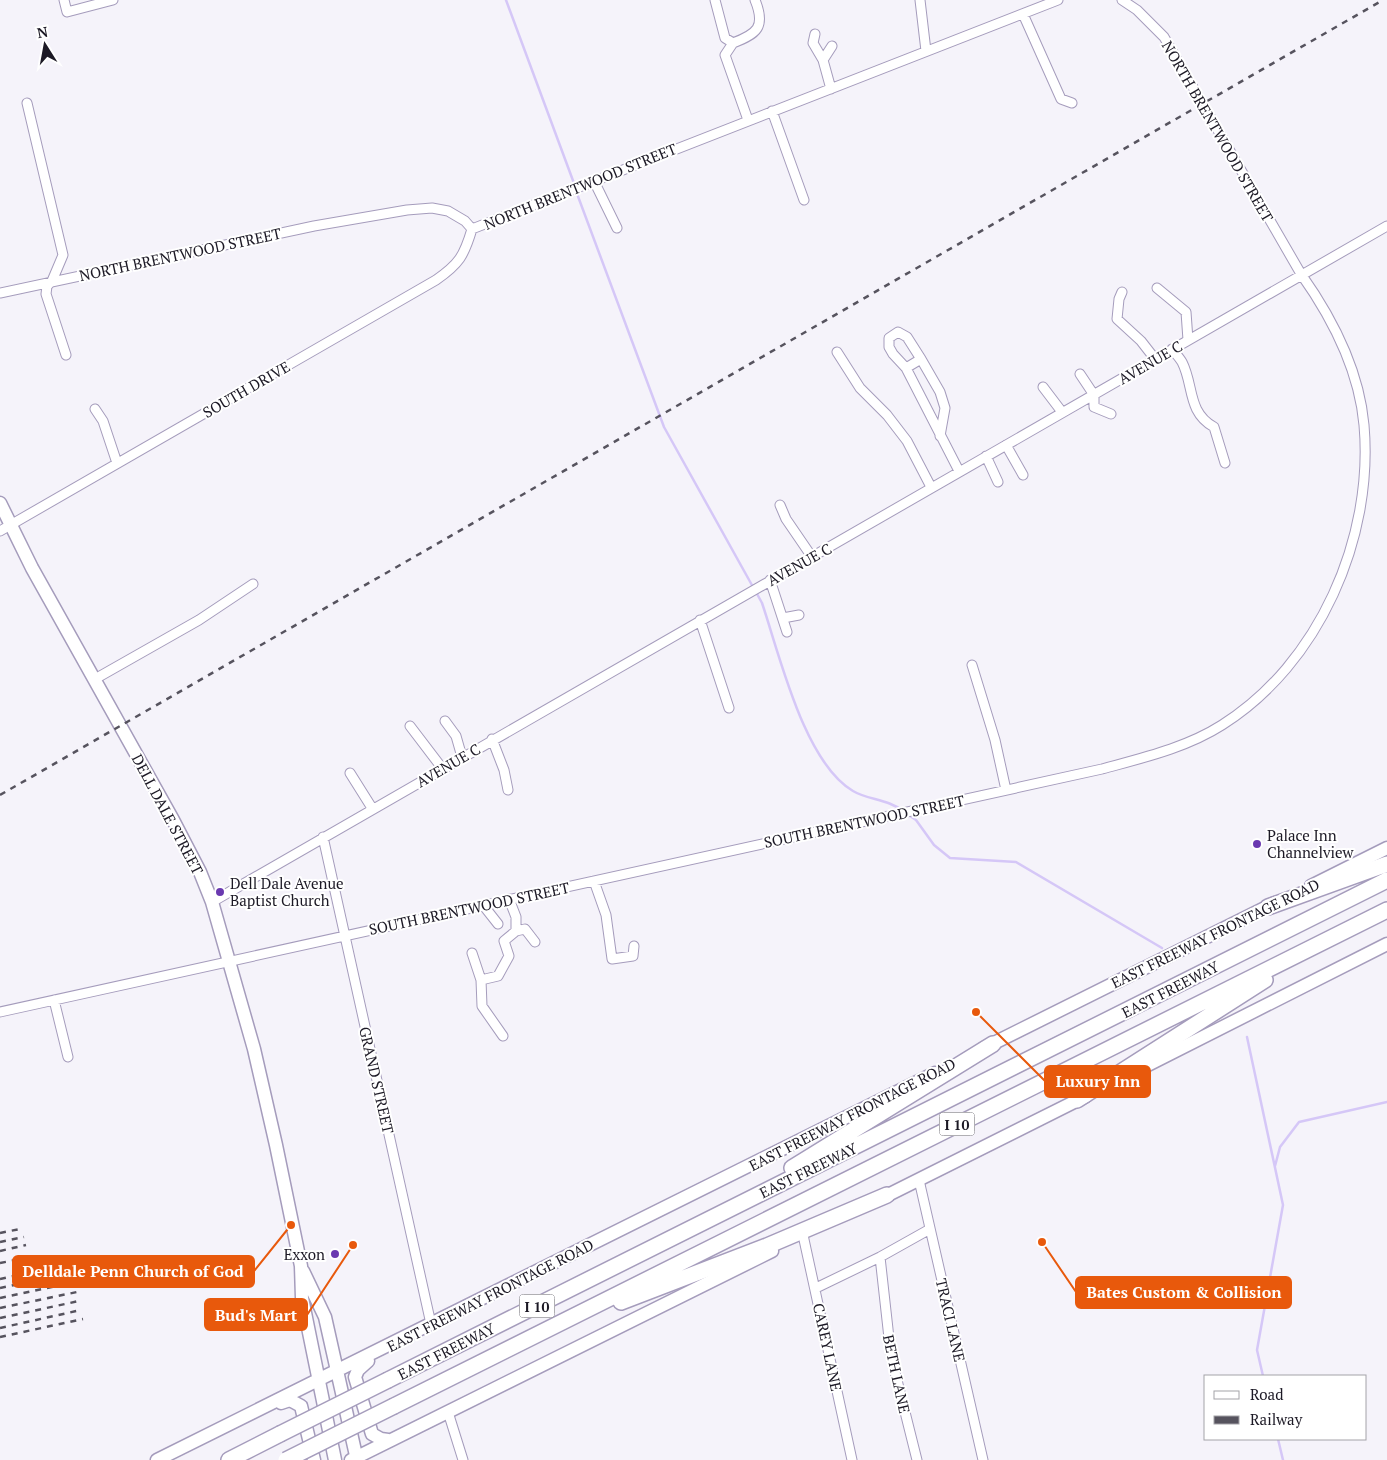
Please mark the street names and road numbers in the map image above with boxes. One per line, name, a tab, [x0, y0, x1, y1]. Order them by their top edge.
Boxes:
street label: NORTH BRENTWOOD STREET	[1158, 37, 1278, 225]
street label: NORTH BRENTWOOD STREET	[481, 138, 679, 234]
street label: NORTH BRENTWOOD STREET	[77, 223, 283, 285]
street label: AVENUE C	[1114, 336, 1186, 388]
street label: SOUTH DRIVE	[199, 356, 293, 422]
street label: AVENUE C	[763, 538, 835, 590]
street label: AVENUE C	[412, 739, 484, 791]
street label: DELL DALE STREET	[128, 750, 208, 878]
street label: SOUTH BRENTWOOD STREET	[762, 790, 966, 852]
street label: EAST FREEWAY FRONTAGE ROAD	[1108, 875, 1322, 991]
street label: SOUTH BRENTWOOD STREET	[367, 877, 571, 939]
street label: EAST FREEWAY	[1119, 957, 1221, 1021]
street label: GRAND STREET	[355, 1025, 399, 1135]
street label: EAST FREEWAY FRONTAGE ROAD	[746, 1054, 958, 1174]
road number: I 10	[940, 1112, 974, 1136]
street label: EAST FREEWAY	[756, 1139, 860, 1201]
street label: EAST FREEWAY FRONTAGE ROAD	[384, 1235, 596, 1355]
street label: TRACI LANE	[932, 1276, 970, 1364]
road number: I 10	[520, 1294, 554, 1318]
street label: CAREY LANE	[809, 1301, 847, 1393]
street label: EAST FREEWAY	[395, 1319, 497, 1383]
street label: BETH LANE	[879, 1333, 915, 1415]

